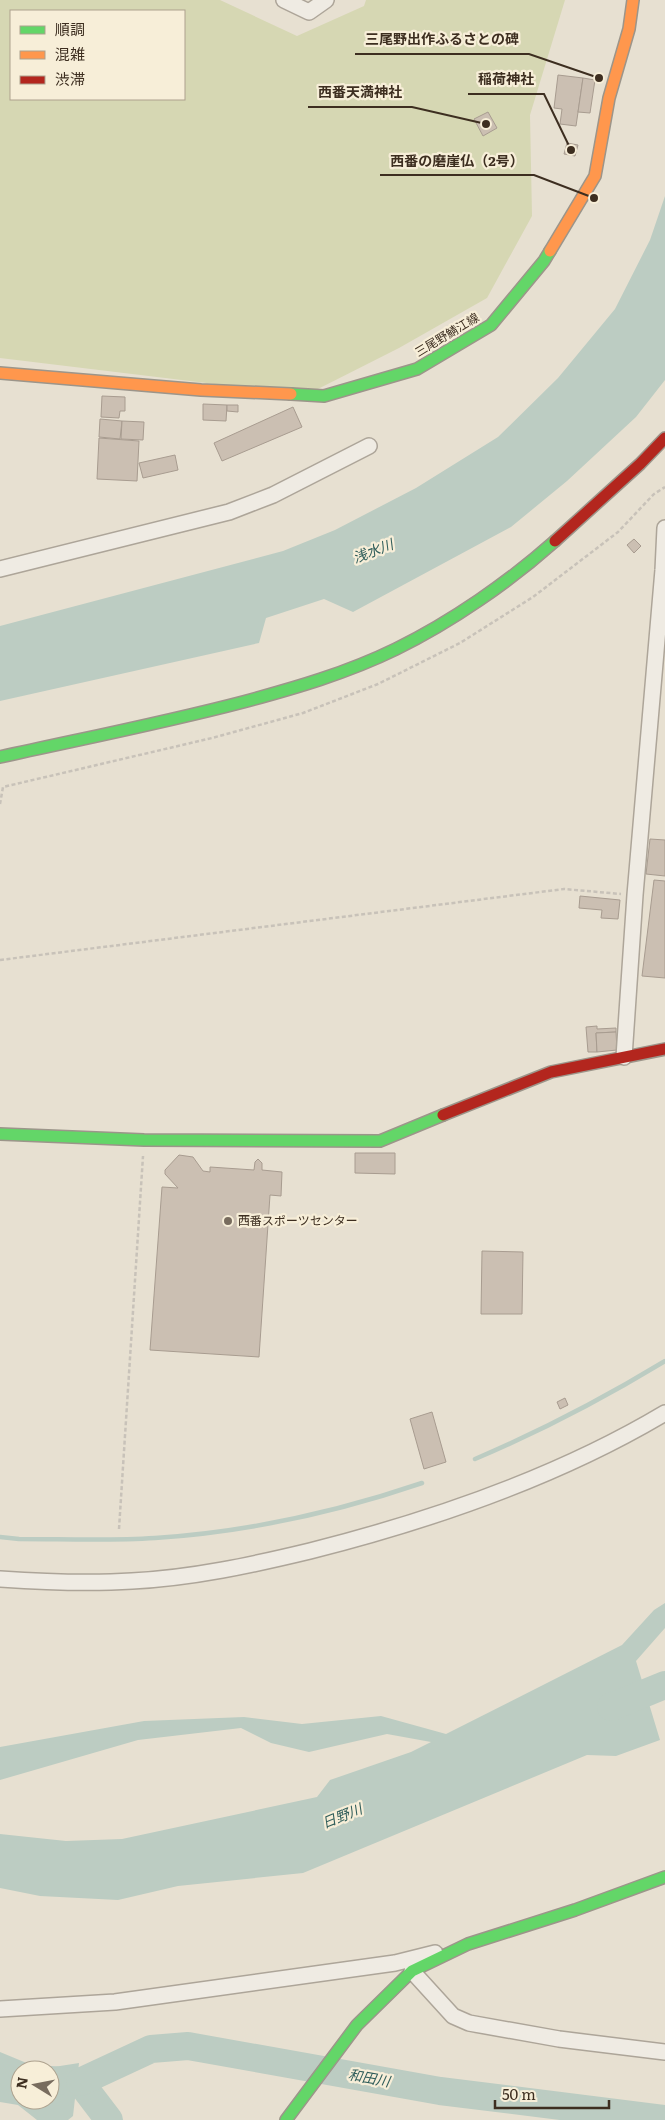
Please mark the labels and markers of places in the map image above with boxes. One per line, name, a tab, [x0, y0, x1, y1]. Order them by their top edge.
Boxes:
callout: 三尾野出作ふるさとの碑	[355, 25, 529, 54]
callout: 稲荷神社	[468, 65, 544, 94]
callout: 西番天満神社	[308, 78, 412, 107]
callout: 西番の磨崖仏（2号）	[380, 146, 534, 175]
place label: 西番スポーツセンター	[238, 1211, 358, 1229]
marker: 西番スポーツセンター	[222, 1215, 234, 1227]

